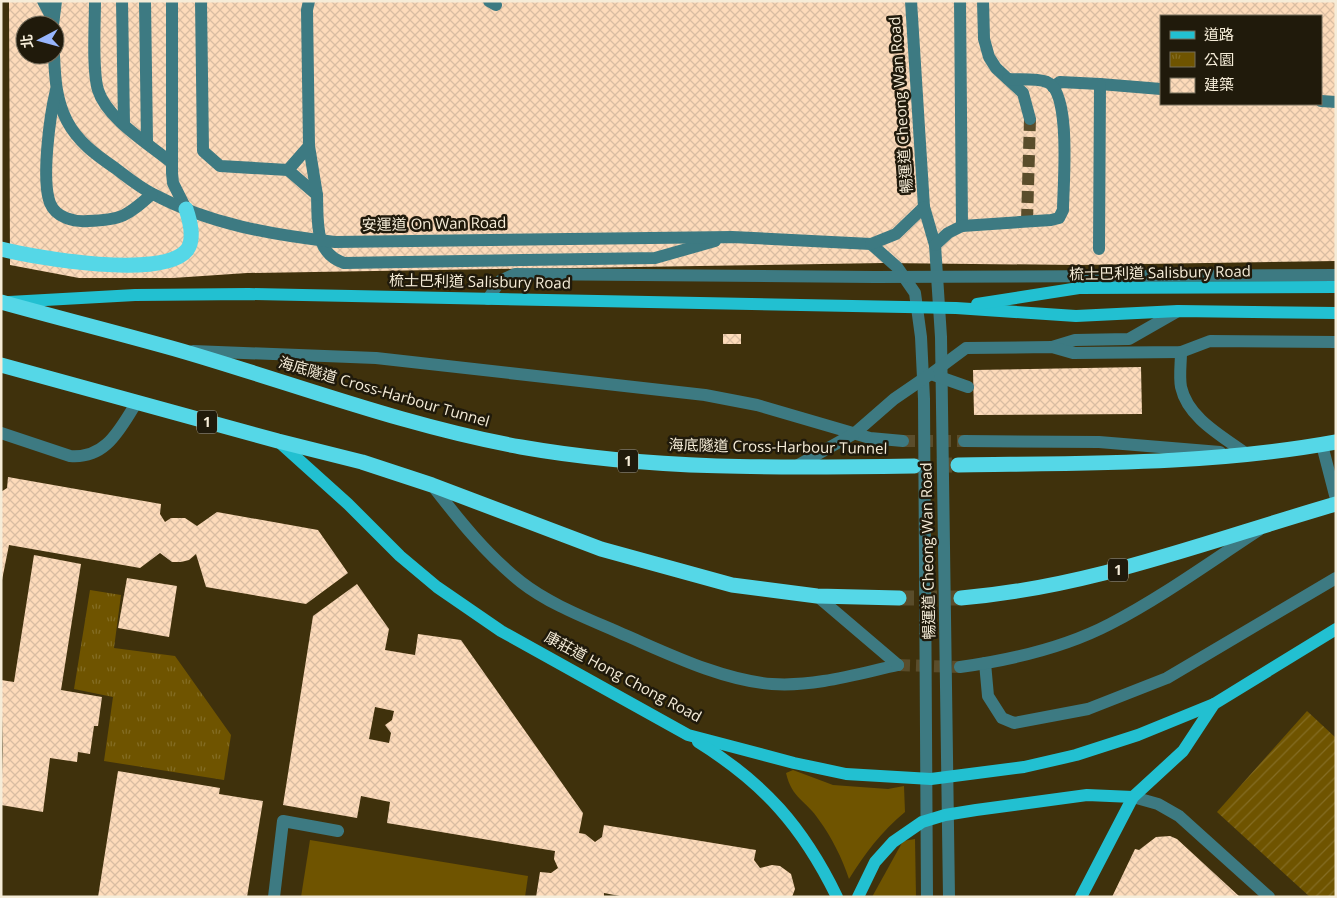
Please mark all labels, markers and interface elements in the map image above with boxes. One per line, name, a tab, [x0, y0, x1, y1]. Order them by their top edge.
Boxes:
north arrow	[15, 15, 65, 65]
legend	[1160, 15, 1322, 105]
street label: 暢運道 Cheong Wan Road	[884, 16, 916, 194]
text: 道路	[1204, 24, 1234, 44]
text: 北	[16, 33, 37, 49]
text: 公園	[1204, 49, 1234, 69]
text: 建築	[1204, 74, 1234, 94]
street label: 安運道 On Wan Road	[361, 212, 507, 234]
street label: 梳士巴利道 Salisbury Road	[1069, 260, 1251, 284]
street label: 梳士巴利道 Salisbury Road	[389, 269, 571, 293]
street label: 海底隧道 Cross-Harbour Tunnel	[276, 351, 492, 431]
road number: 1	[197, 411, 217, 434]
street label: 海底隧道 Cross-Harbour Tunnel	[669, 434, 888, 458]
road number: 1	[618, 450, 638, 472]
street label: 暢運道 Cheong Wan Road	[915, 462, 939, 640]
road number: 1	[1108, 558, 1128, 582]
street label: 康莊道 Hong Chong Road	[542, 626, 705, 726]

